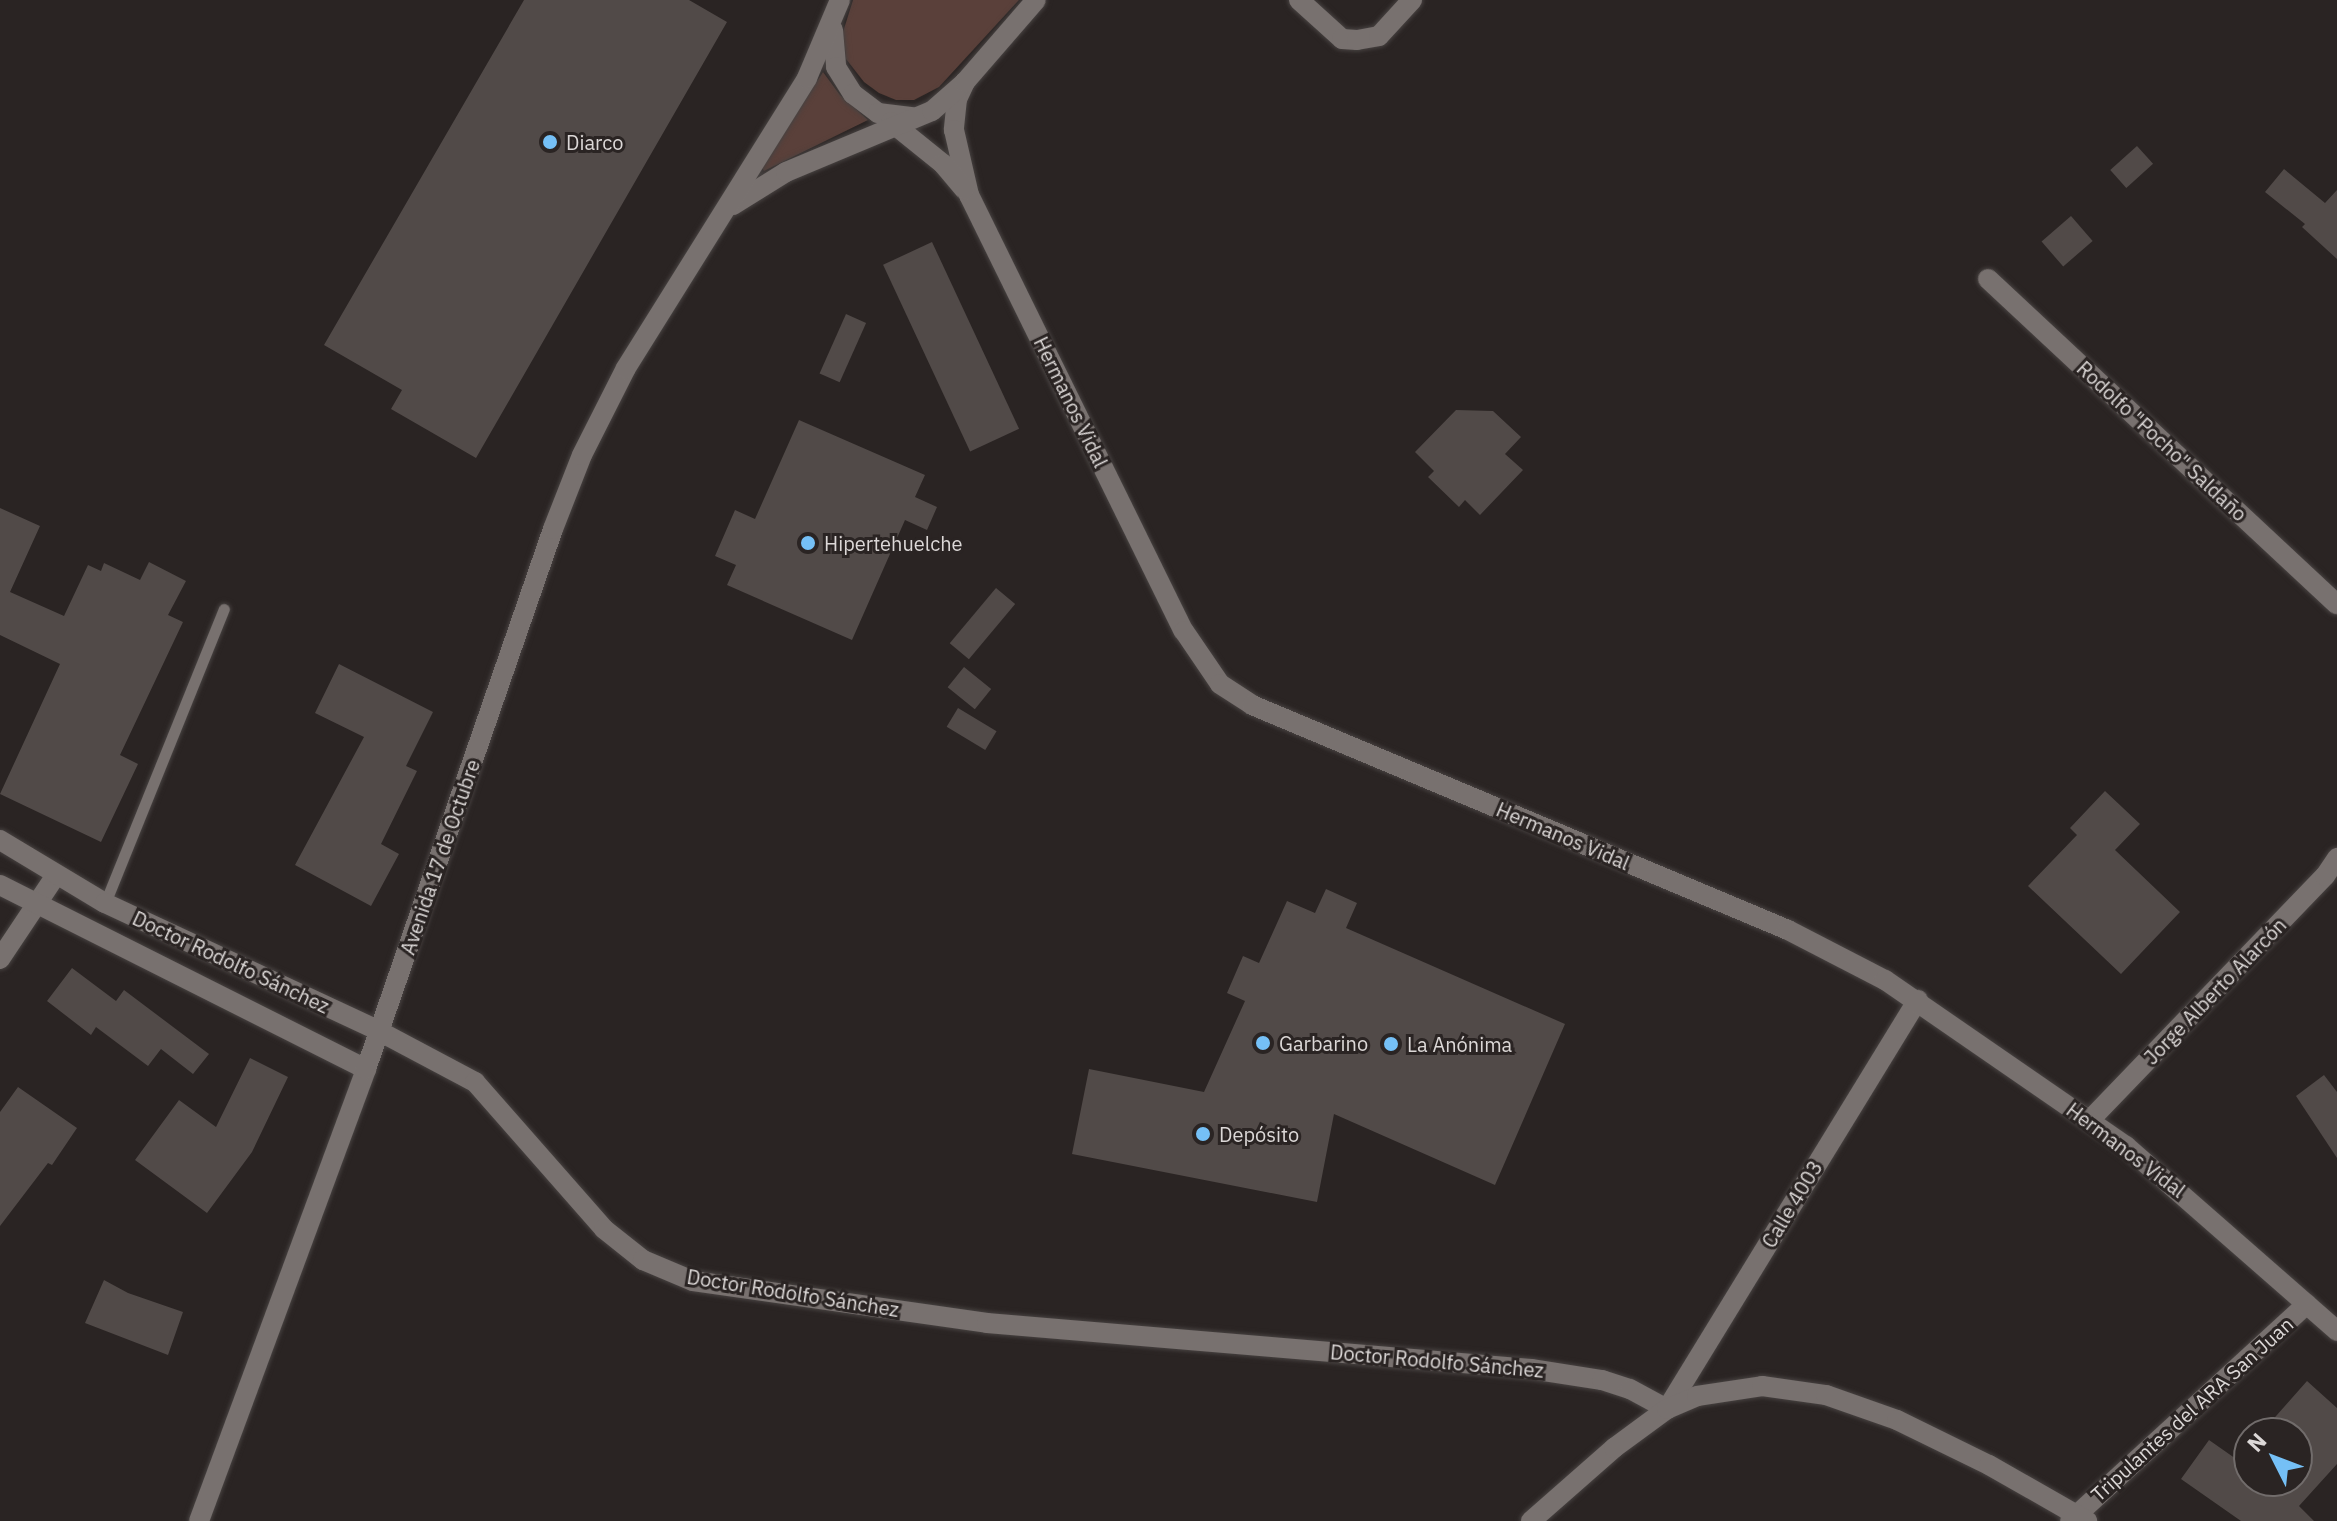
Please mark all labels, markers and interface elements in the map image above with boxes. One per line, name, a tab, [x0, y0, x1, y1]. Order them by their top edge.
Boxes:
place label: Diarco	[566, 130, 623, 154]
marker: Diarco	[541, 133, 559, 151]
street label: Hermanos Vidal	[1029, 333, 1113, 471]
street label: Rodolfo "Pocho" Saldaño	[2072, 356, 2252, 526]
place label: Hipertehuelche	[824, 531, 963, 555]
marker: Hipertehuelche	[799, 534, 817, 552]
street label: Avenida 17 de Octubre	[395, 756, 485, 958]
street label: Hermanos Vidal	[1493, 797, 1633, 875]
street label: Doctor Rodolfo Sánchez	[129, 906, 333, 1018]
street label: Jorge Alberto Alarcón	[2139, 913, 2291, 1069]
place label: Garbarino	[1279, 1031, 1368, 1055]
place label: La Anónima	[1407, 1032, 1512, 1056]
marker: Garbarino	[1254, 1034, 1272, 1052]
marker: La Anónima	[1382, 1035, 1400, 1053]
street label: Hermanos Vidal	[2062, 1098, 2190, 1202]
place label: Depósito	[1219, 1122, 1299, 1146]
marker: Depósito	[1194, 1125, 1212, 1143]
street label: Calle 4003	[1757, 1156, 1827, 1252]
street label: Doctor Rodolfo Sánchez	[685, 1264, 901, 1322]
street label: Tripulantes del ARA San Juan	[2086, 1312, 2298, 1506]
street label: Doctor Rodolfo Sánchez	[1329, 1340, 1545, 1382]
north arrow	[2233, 1417, 2313, 1497]
text: N	[2240, 1426, 2272, 1458]

